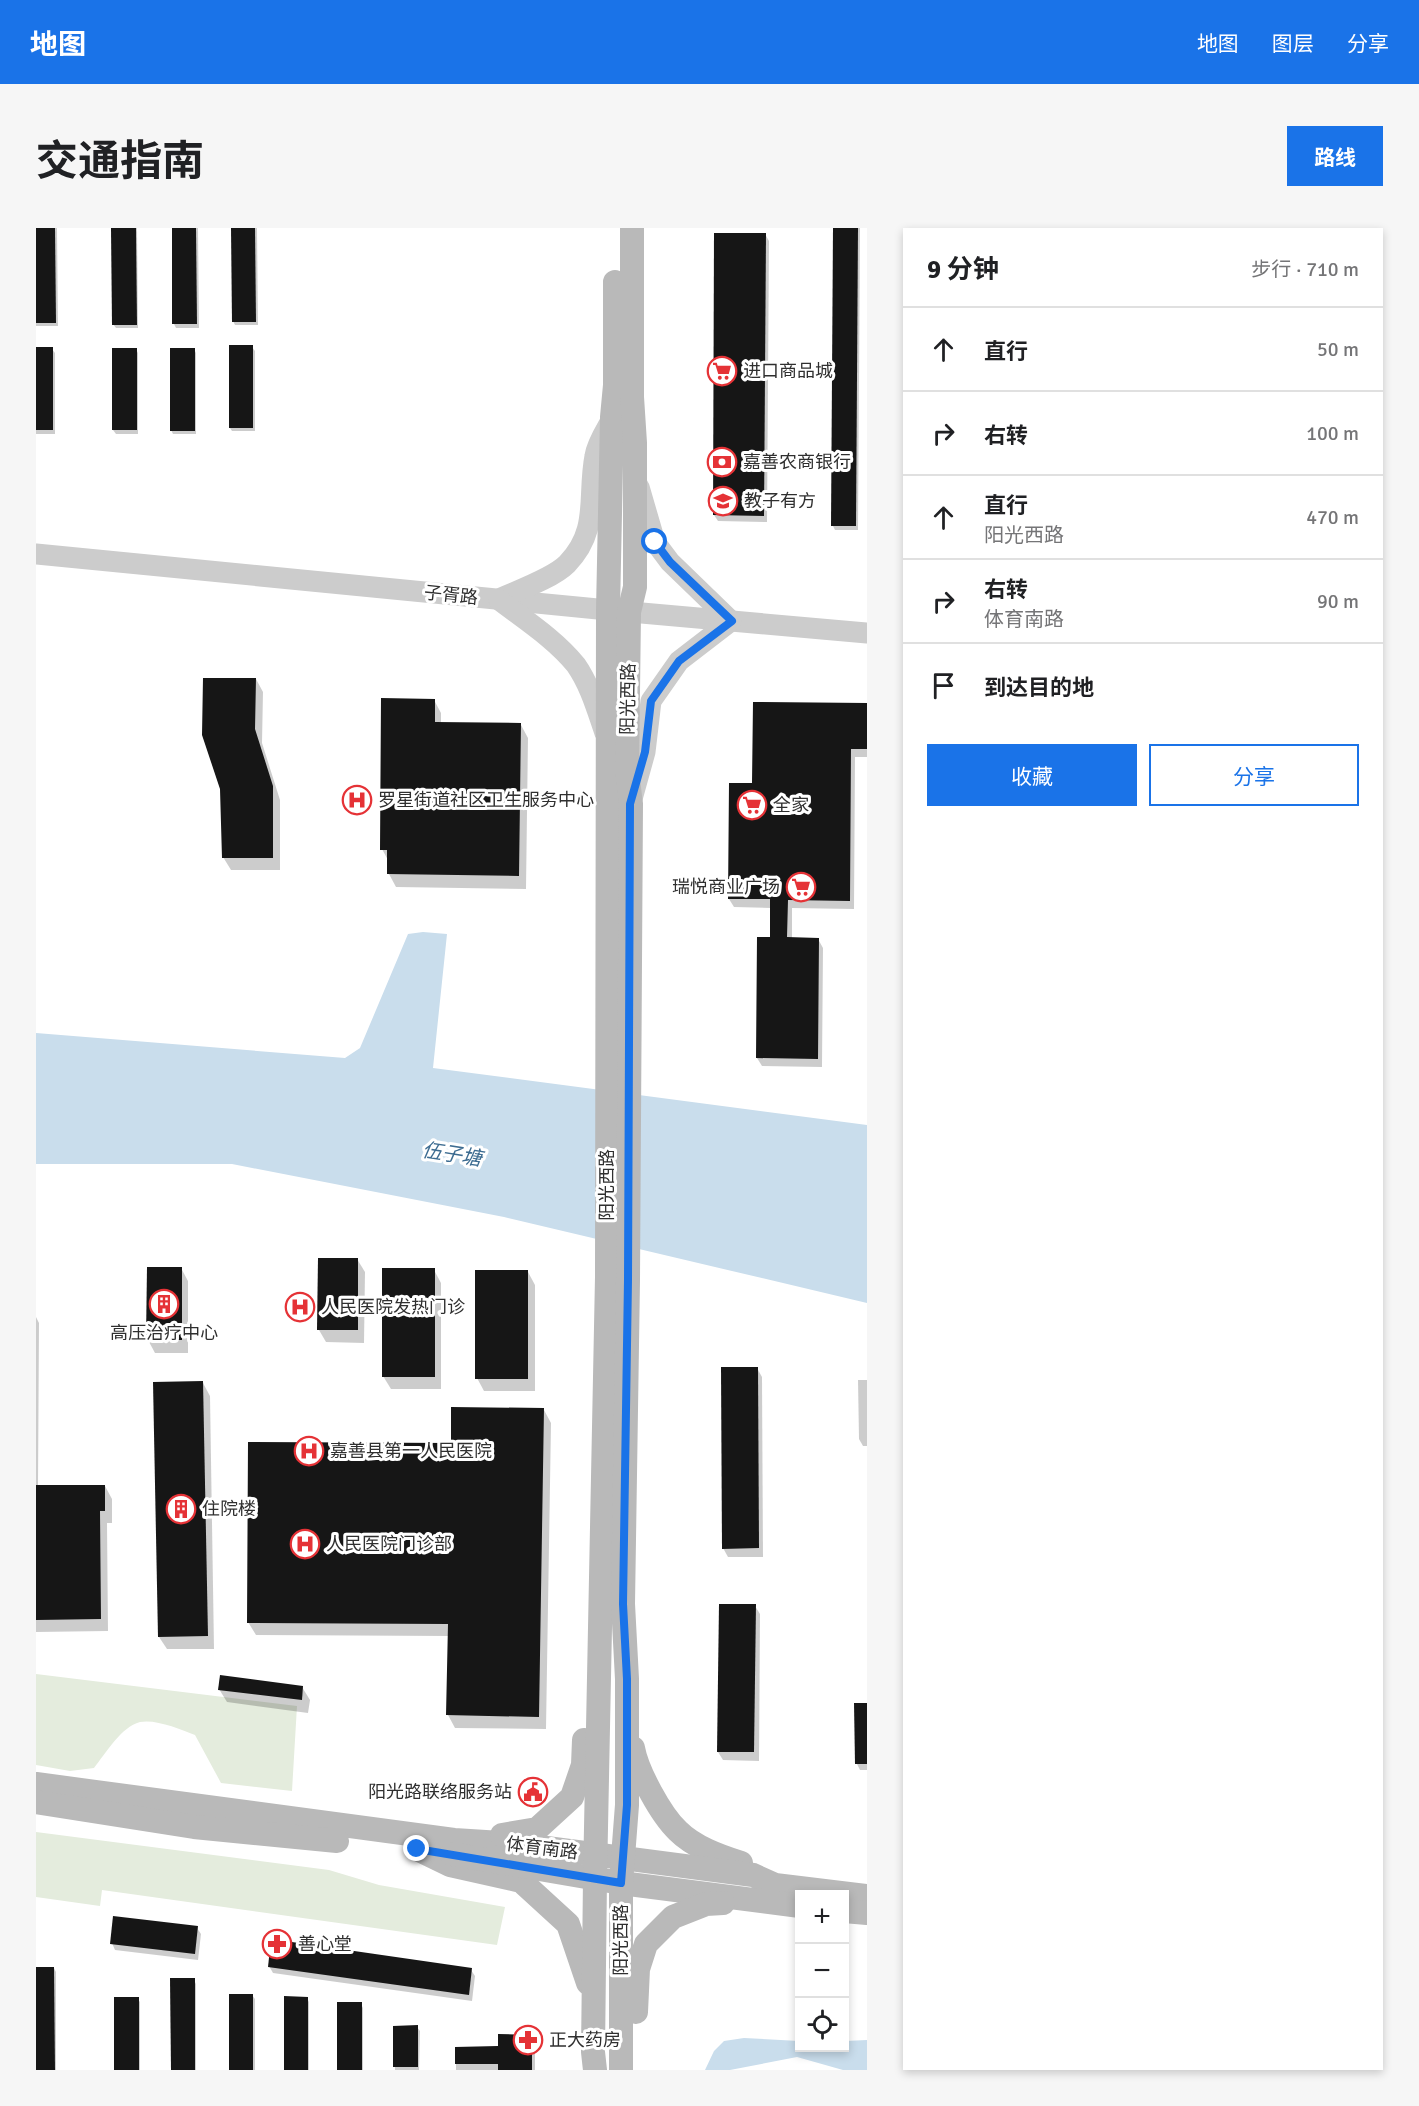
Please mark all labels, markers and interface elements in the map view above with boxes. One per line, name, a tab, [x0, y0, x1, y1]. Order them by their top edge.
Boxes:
text: 地图	[30, 28, 86, 62]
text: 地图	[1197, 31, 1239, 57]
text: 图层	[1272, 31, 1314, 57]
text: 分享	[1347, 31, 1389, 57]
button: 路线	[1287, 126, 1383, 186]
text: 交通指南	[36, 136, 204, 187]
text: 9 分钟	[927, 254, 999, 286]
text: 步行 · 710 m	[1251, 257, 1359, 282]
icon: ahead	[927, 333, 960, 366]
text: 50 m	[1317, 337, 1359, 362]
text: 直行	[984, 338, 1028, 365]
supermarket icon: 进口商品城	[706, 355, 738, 387]
place label: 进口商品城	[743, 360, 833, 382]
icon: right	[927, 417, 960, 450]
text: 100 m	[1306, 421, 1359, 446]
text: 右转	[984, 422, 1028, 449]
bank icon: 嘉善农商银行	[706, 446, 738, 478]
place label: 嘉善农商银行	[743, 451, 851, 473]
school or university icon: 教子有方	[707, 485, 739, 517]
place label: 教子有方	[744, 490, 816, 512]
text: 直行	[984, 492, 1028, 519]
icon: ahead	[927, 501, 960, 534]
text: 470 m	[1306, 505, 1359, 530]
text: 阳光西路	[984, 523, 1064, 548]
route start	[641, 528, 667, 554]
text: 右转	[984, 576, 1028, 603]
street label: 子胥路	[423, 581, 479, 609]
icon: right	[927, 585, 960, 618]
text: 90 m	[1317, 589, 1359, 614]
text: 体育南路	[984, 607, 1064, 632]
street label: 阳光西路	[616, 663, 640, 735]
icon: arrive	[927, 669, 960, 702]
text: 到达目的地	[984, 674, 1094, 701]
button: 收藏	[927, 744, 1137, 806]
button: 分享	[1149, 744, 1359, 806]
hospital icon: 罗星街道社区卫生服务中心	[341, 784, 373, 816]
place label: 罗星街道社区卫生服务中心	[378, 789, 594, 811]
supermarket icon: 全家	[736, 789, 768, 821]
place label: 全家	[773, 794, 809, 816]
supermarket icon: 瑞悦商业广场	[785, 871, 817, 903]
place label: 瑞悦商业广场	[672, 876, 780, 898]
water label: 伍子塘	[420, 1137, 486, 1172]
street label: 阳光西路	[596, 1149, 618, 1221]
building icon: 高压治疗中心	[148, 1288, 180, 1320]
hospital icon: 人民医院发热门诊	[284, 1291, 316, 1323]
place label: 人民医院发热门诊	[321, 1296, 465, 1318]
place label: 高压治疗中心	[110, 1322, 218, 1344]
hospital icon: 嘉善县第一人民医院	[293, 1435, 325, 1467]
place label: 嘉善县第一人民医院	[330, 1440, 492, 1462]
building icon: 住院楼	[165, 1493, 197, 1525]
place label: 住院楼	[202, 1498, 256, 1520]
hospital icon: 人民医院门诊部	[289, 1528, 321, 1560]
place label: 人民医院门诊部	[326, 1533, 452, 1555]
public building icon: 阳光路联络服务站	[517, 1776, 549, 1808]
place label: 阳光路联络服务站	[368, 1781, 512, 1803]
street label: 体育南路	[505, 1833, 579, 1863]
route end	[403, 1835, 429, 1861]
map controls	[795, 1890, 849, 2052]
button: +	[795, 1890, 849, 1944]
street label: 阳光西路	[610, 1904, 632, 1976]
pharmacy icon: 善心堂	[261, 1928, 293, 1960]
place label: 善心堂	[298, 1933, 352, 1955]
button: −	[795, 1944, 849, 1998]
button: locate	[795, 1998, 849, 2052]
pharmacy icon: 正大药房	[512, 2024, 544, 2056]
place label: 正大药房	[549, 2029, 621, 2051]

